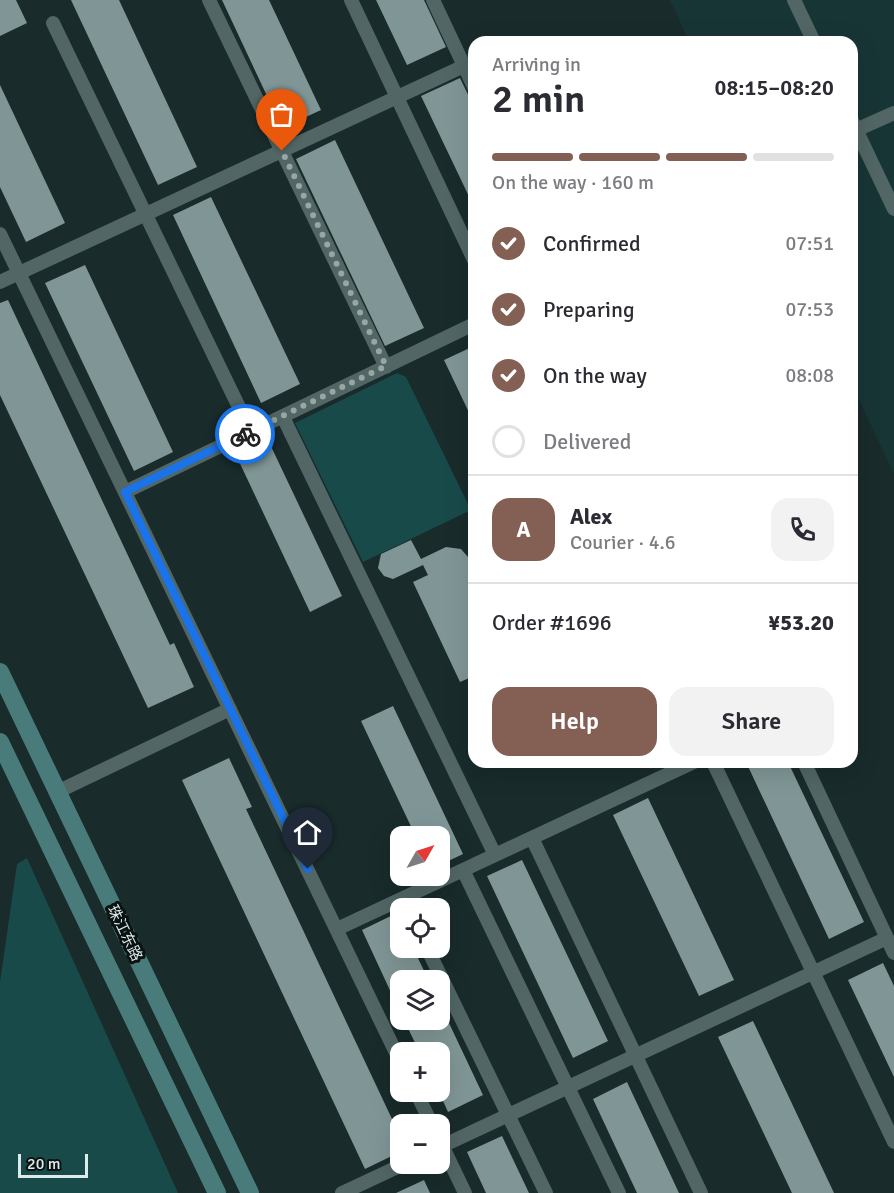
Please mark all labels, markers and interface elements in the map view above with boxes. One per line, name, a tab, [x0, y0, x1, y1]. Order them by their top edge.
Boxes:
text: Arriving in	[492, 52, 581, 77]
text: 08:15–08:20	[715, 74, 834, 101]
text: 2 min	[492, 75, 585, 123]
pin	[256, 89, 307, 151]
icon: bag	[265, 98, 298, 131]
text: On the way · 160 m	[492, 170, 654, 195]
icon: check	[492, 227, 525, 260]
text: Confirmed	[543, 230, 641, 257]
text: 07:51	[785, 231, 834, 256]
icon: check	[492, 293, 525, 326]
text: Preparing	[543, 296, 635, 323]
text: 07:53	[785, 297, 834, 322]
icon: check	[492, 359, 525, 392]
text: On the way	[543, 362, 647, 389]
text: 08:08	[785, 363, 834, 388]
courier	[215, 404, 275, 464]
icon: bike	[229, 418, 262, 451]
text: Delivered	[543, 428, 631, 455]
button: phone	[771, 498, 834, 561]
text: Alex	[570, 503, 612, 530]
text: A	[516, 516, 531, 543]
text: Courier · 4.6	[570, 530, 676, 555]
text: Order #1696	[492, 609, 612, 636]
text: ¥53.20	[768, 609, 834, 636]
button: Help	[492, 687, 657, 756]
button: Share	[669, 687, 834, 756]
pin	[282, 807, 333, 869]
icon: home	[291, 816, 324, 849]
north arrow	[390, 826, 450, 886]
map controls	[390, 826, 450, 1174]
button: locate	[390, 898, 450, 958]
street label: 珠江东路	[104, 902, 146, 964]
button: layers	[390, 970, 450, 1030]
button: +	[390, 1042, 450, 1102]
button: −	[390, 1114, 450, 1174]
scale bar	[18, 1151, 88, 1178]
text: 20 m	[27, 1154, 61, 1174]

